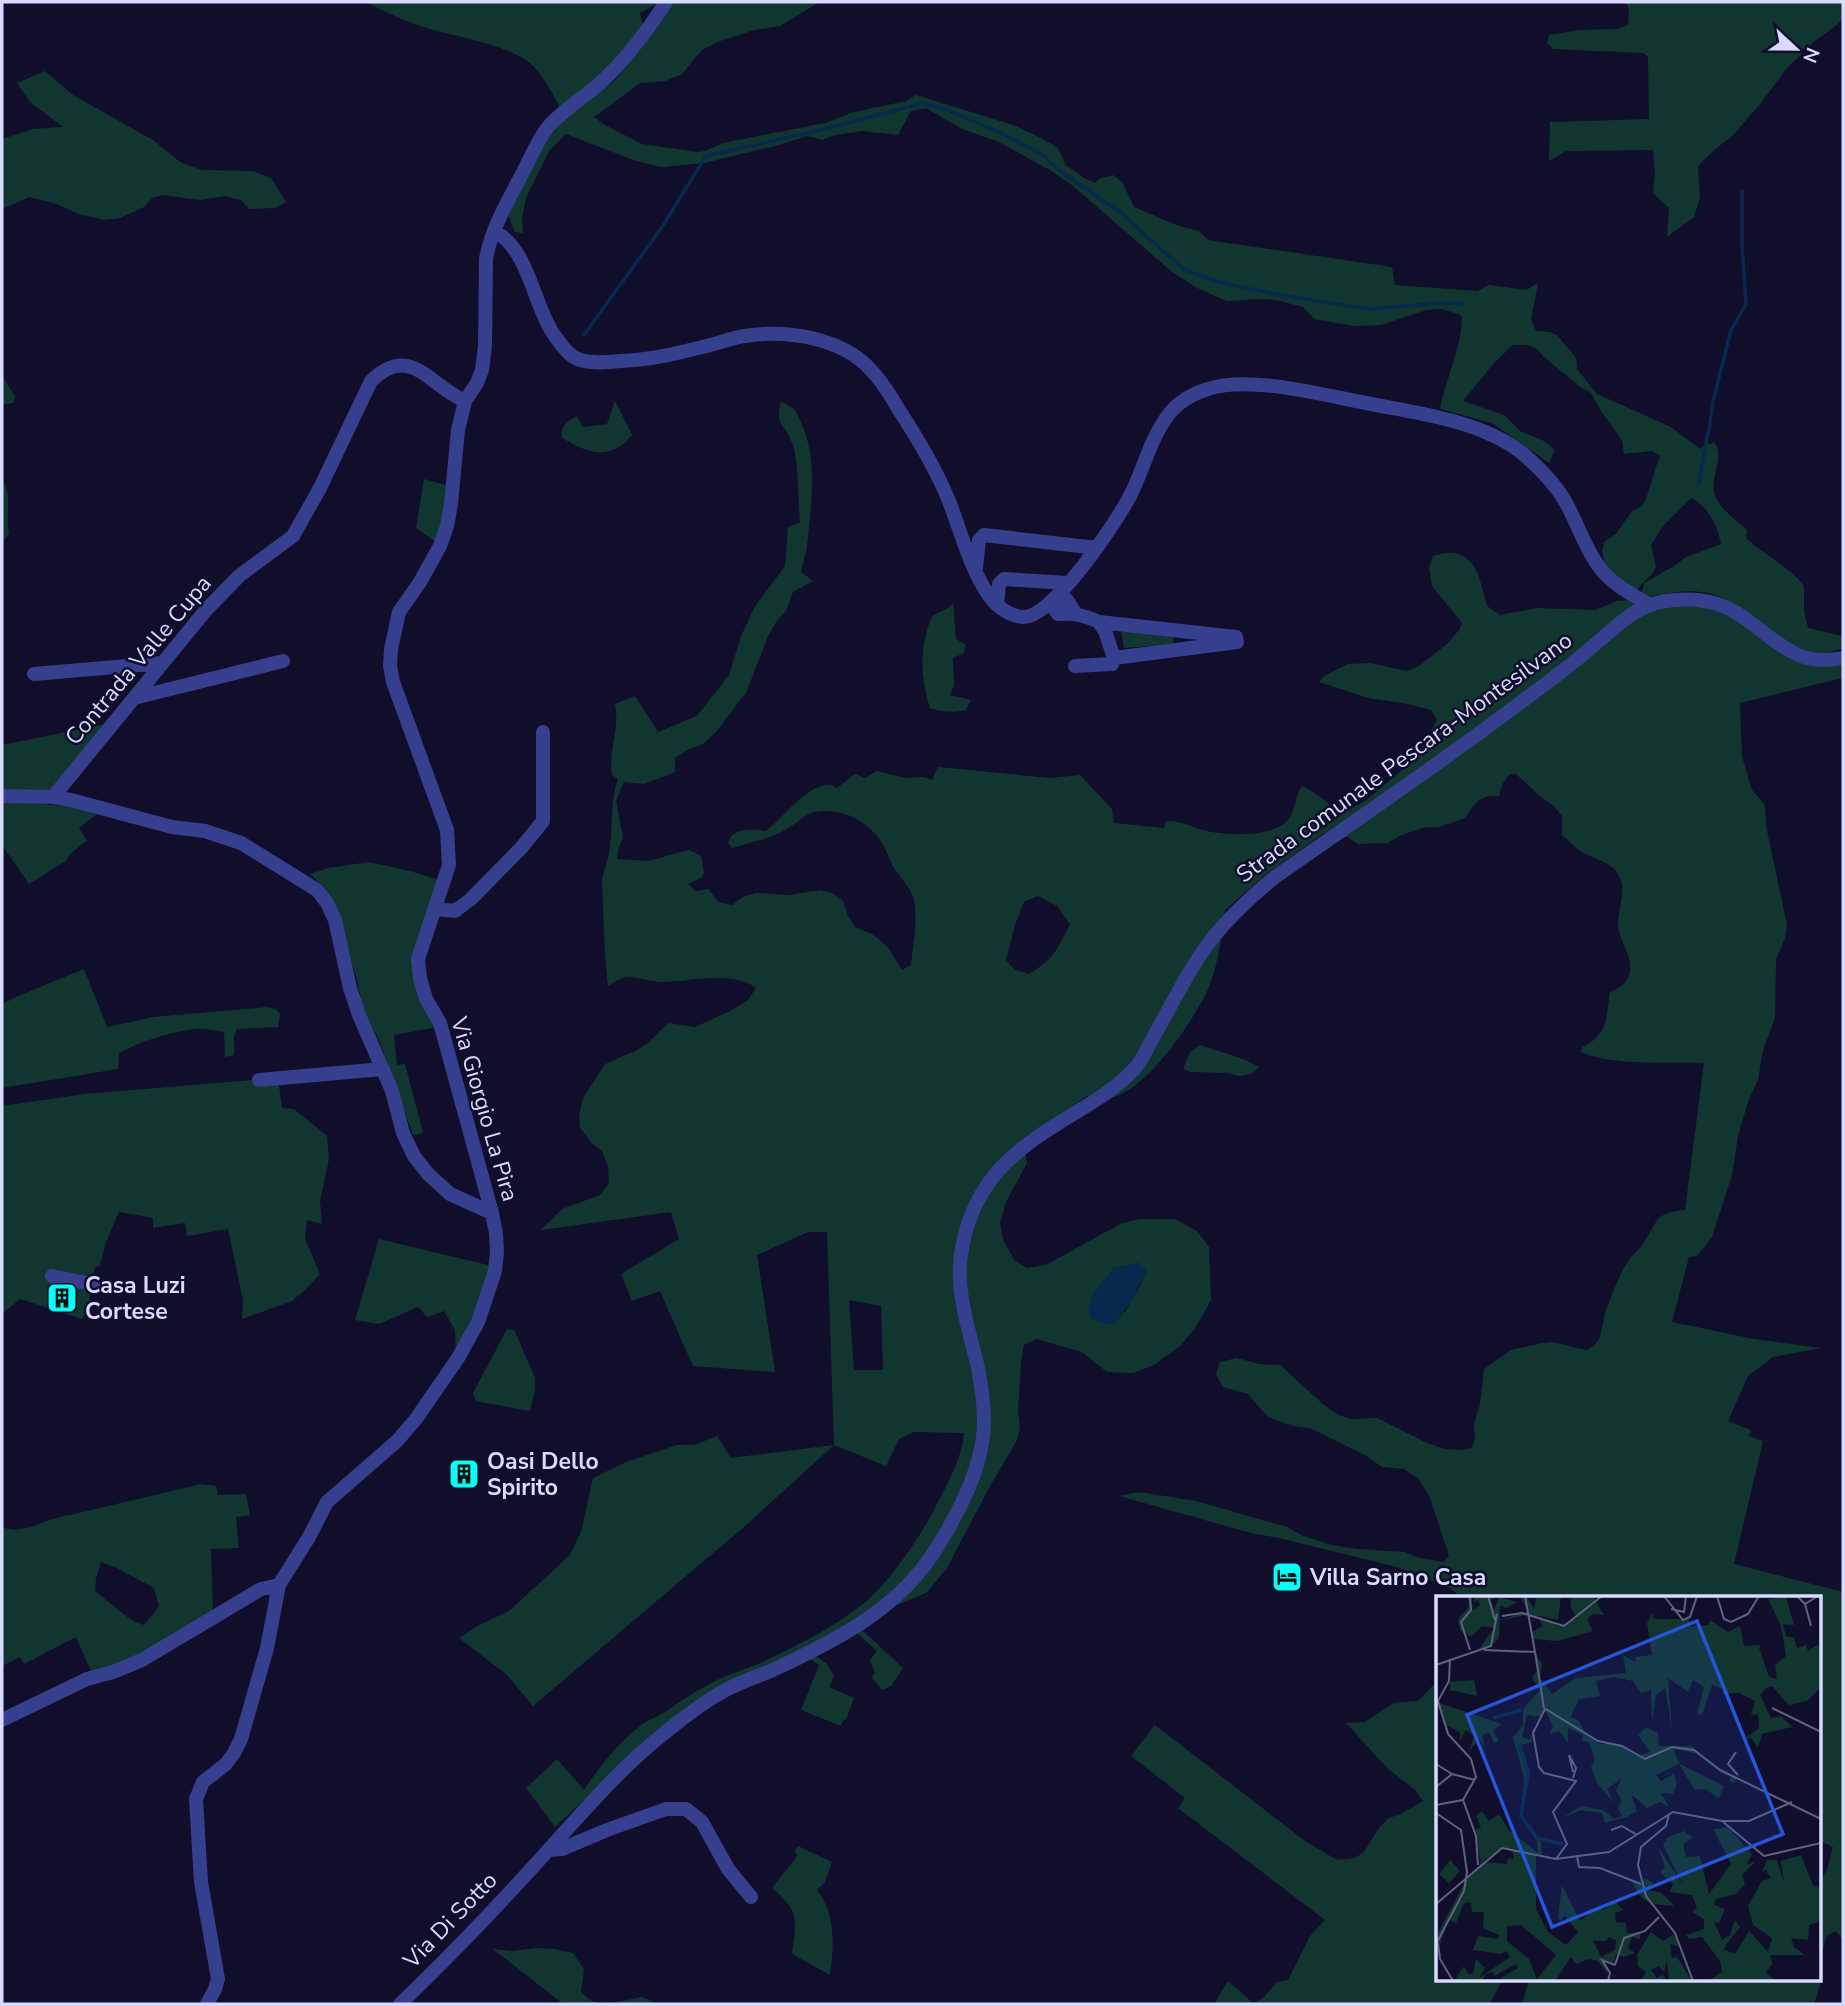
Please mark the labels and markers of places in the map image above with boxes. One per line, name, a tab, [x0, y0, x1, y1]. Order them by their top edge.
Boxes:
place label: Casa Luzi Cortese	[85, 1270, 186, 1327]
building icon: Casa Luzi Cortese	[45, 1281, 79, 1315]
place label: Oasi Dello Spirito	[487, 1446, 599, 1503]
building icon: Oasi Dello Spirito	[447, 1457, 481, 1491]
hotel icon: Villa Sarno Casa	[1270, 1560, 1304, 1594]
place label: Villa Sarno Casa	[1309, 1562, 1486, 1593]

